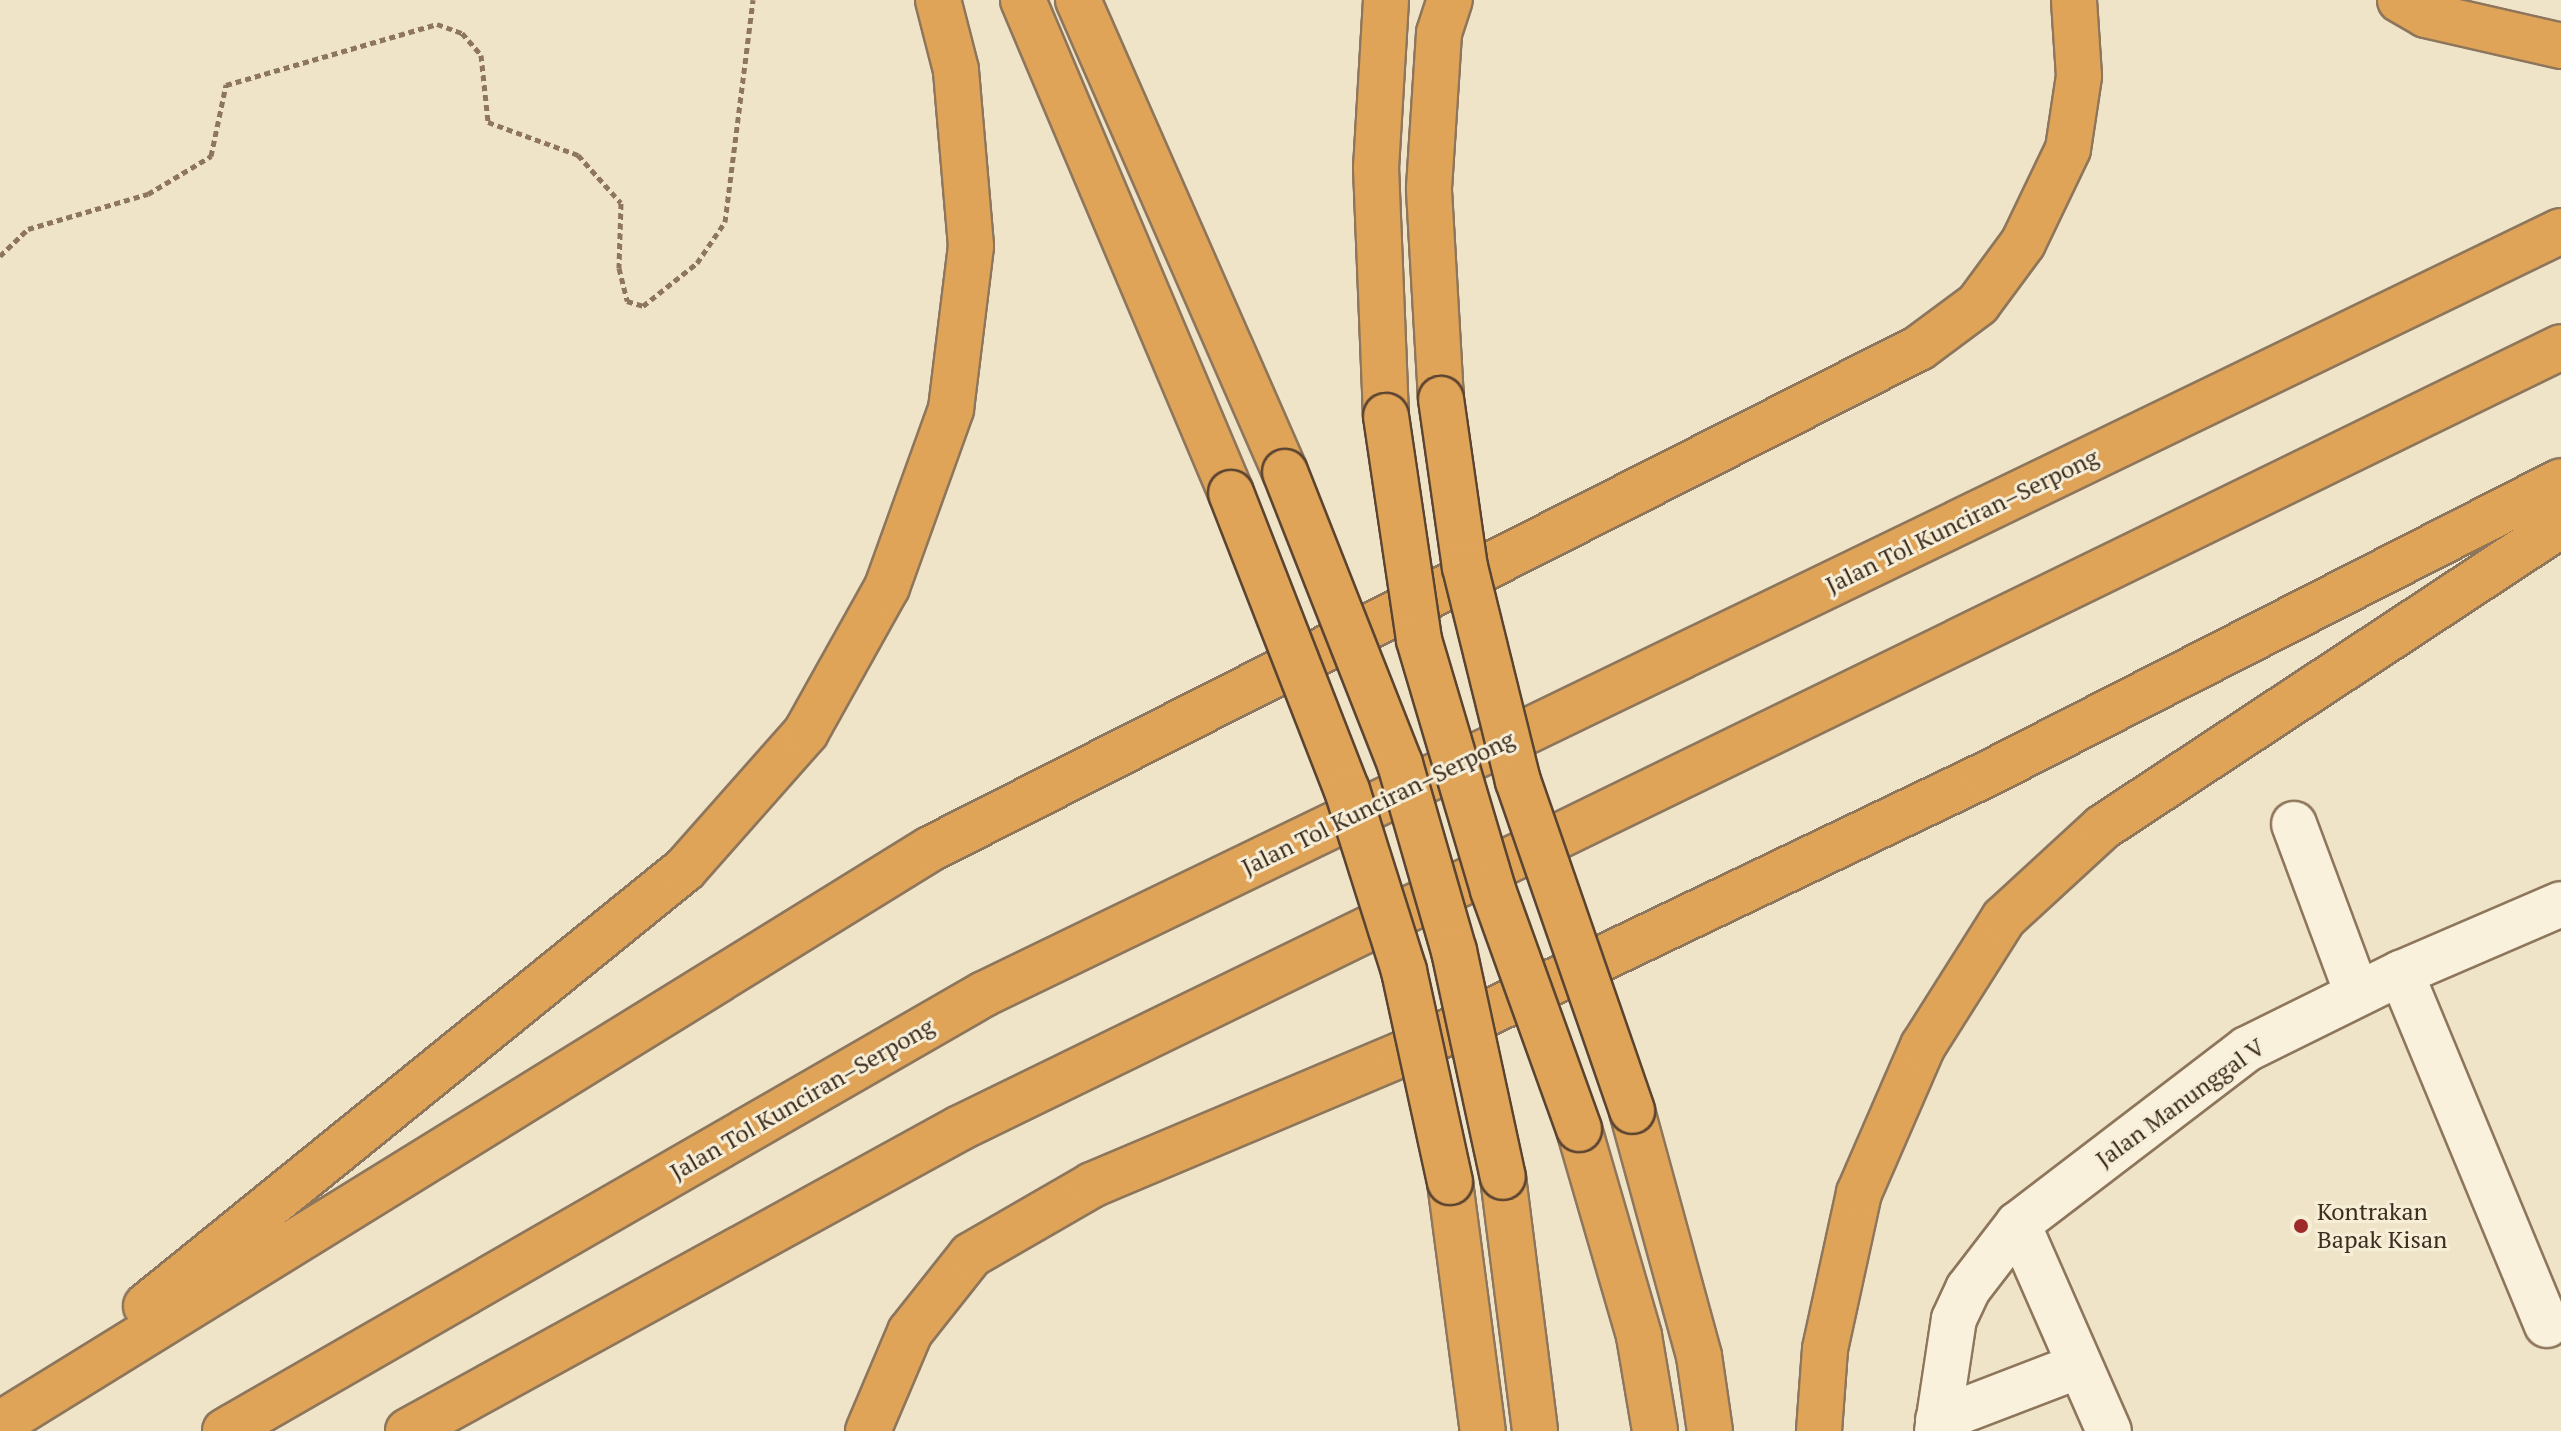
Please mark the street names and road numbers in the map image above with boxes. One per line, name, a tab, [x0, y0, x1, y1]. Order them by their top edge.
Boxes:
street label: Jalan Tol Kunciran–Serpong	[1821, 442, 2103, 600]
street label: Jalan Tol Kunciran–Serpong	[1237, 724, 1519, 882]
street label: Jalan Tol Kunciran–Serpong	[665, 1012, 939, 1186]
street label: Jalan Manunggal V	[2090, 1032, 2270, 1174]

